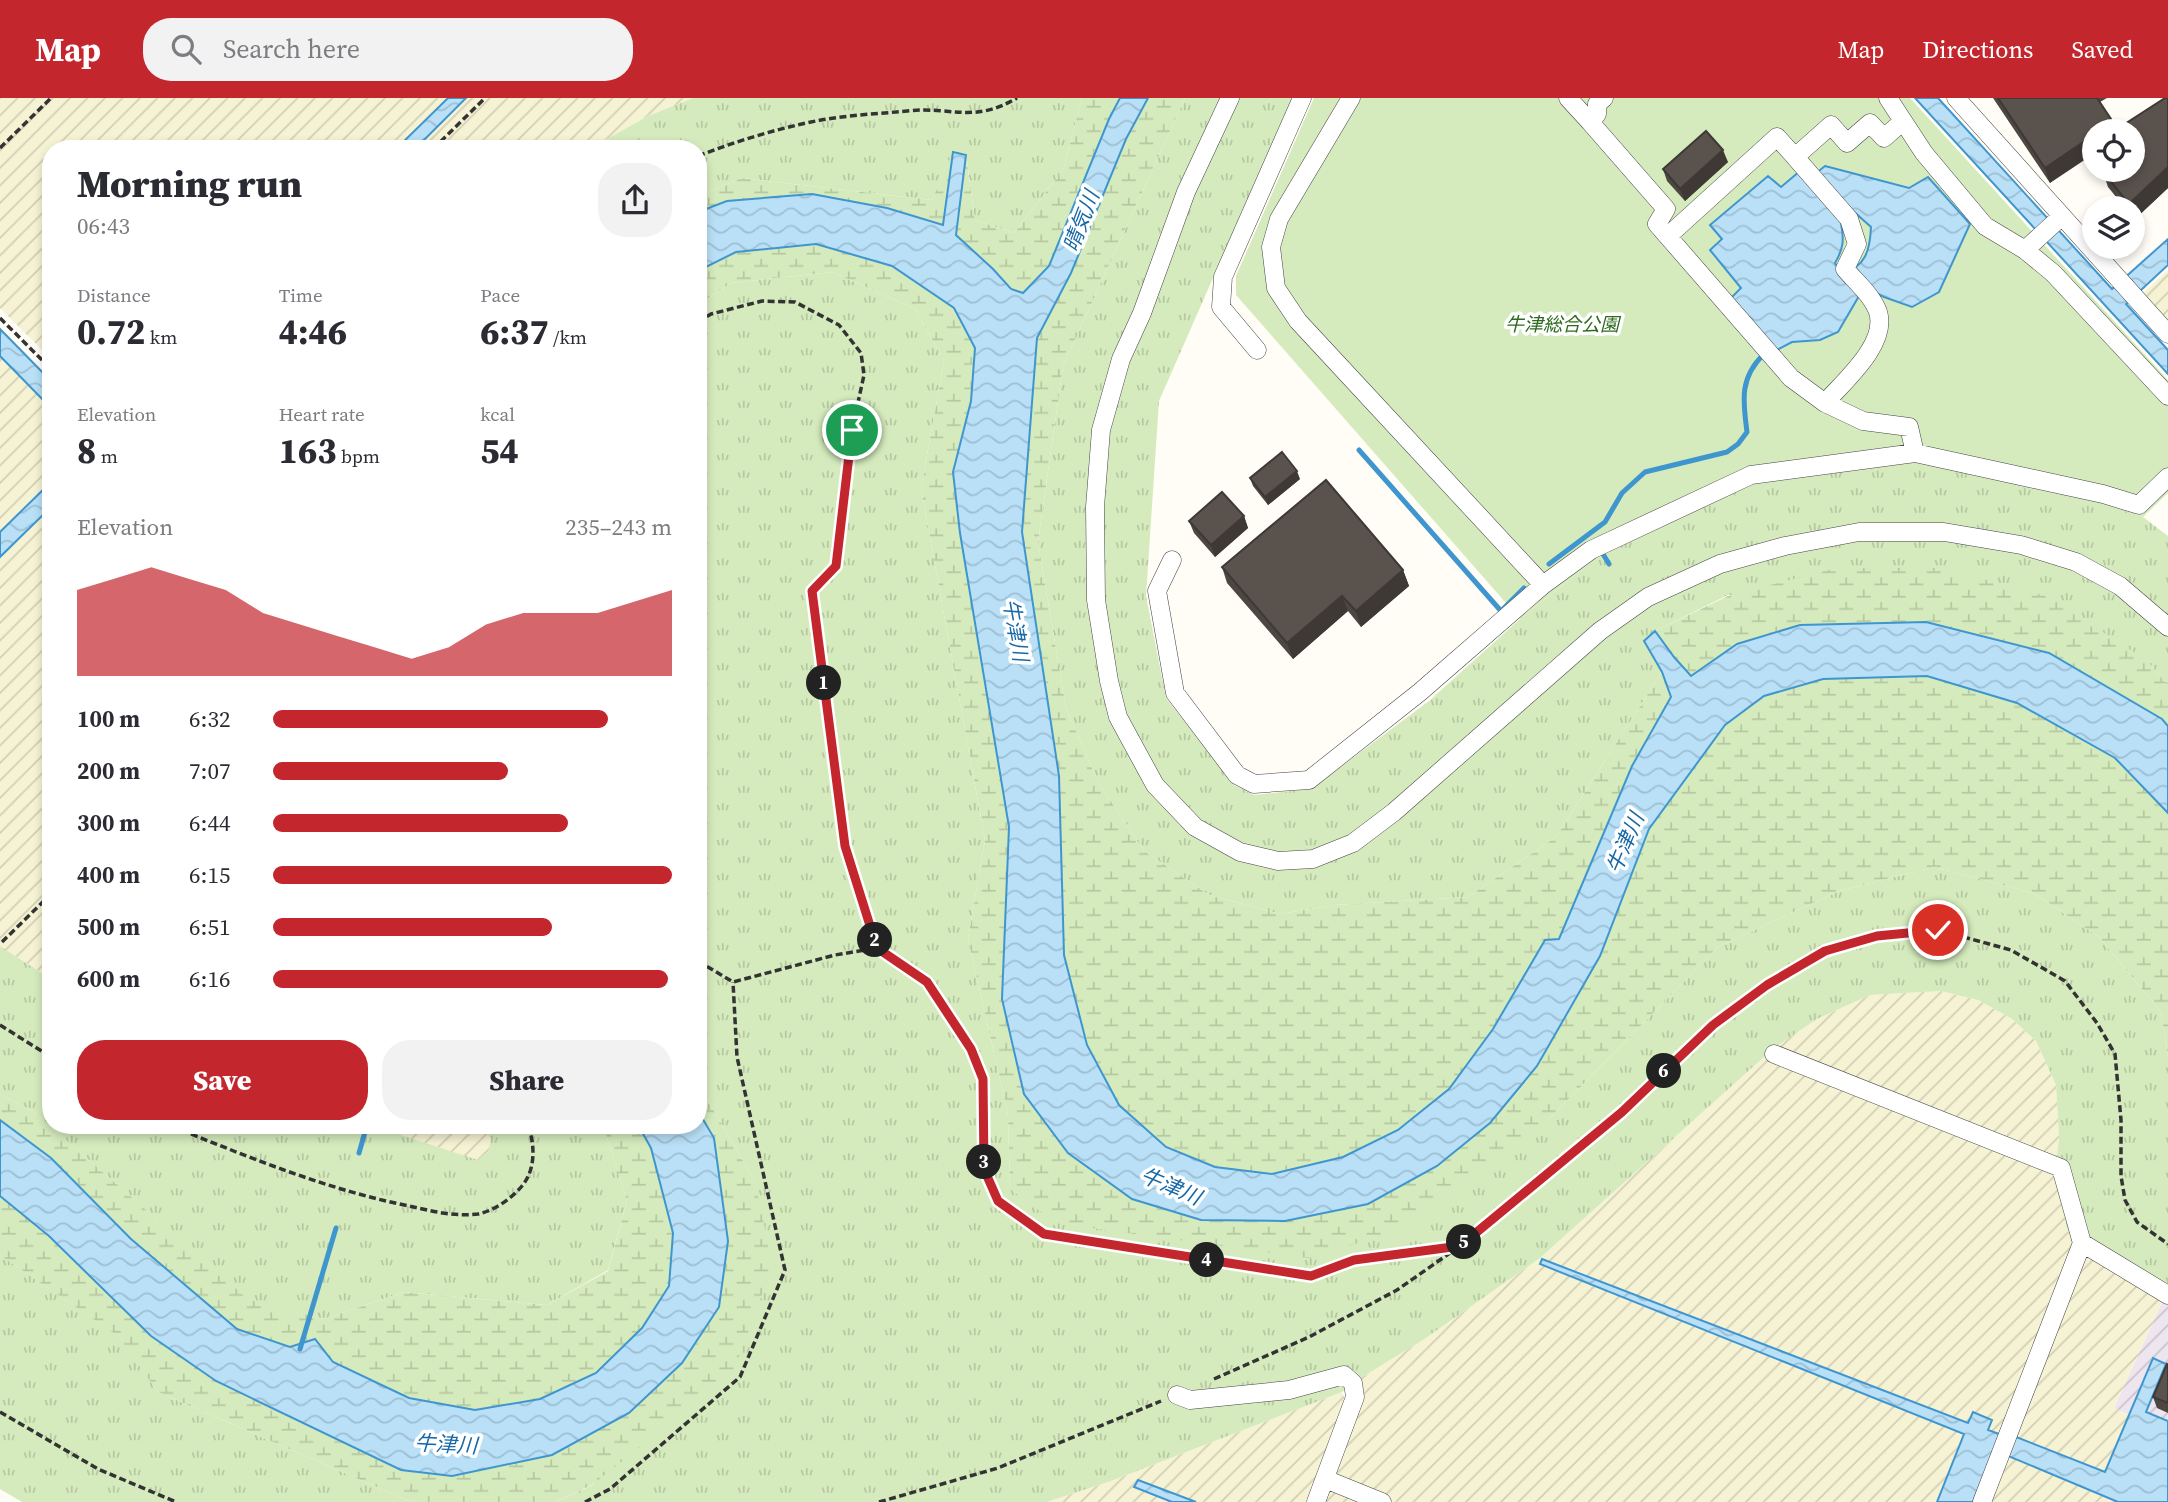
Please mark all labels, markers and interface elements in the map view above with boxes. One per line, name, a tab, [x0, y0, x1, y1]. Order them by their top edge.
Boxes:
search box	[143, 18, 633, 81]
text: Map	[35, 27, 101, 72]
icon: search	[167, 30, 205, 68]
text: Search here	[223, 31, 360, 67]
text: Map	[1837, 33, 1884, 66]
text: Directions	[1922, 33, 2033, 66]
text: Saved	[2071, 33, 2133, 66]
map controls	[2082, 119, 2145, 259]
button: locate	[2082, 119, 2145, 182]
text: Morning run	[77, 158, 302, 210]
button: share	[598, 163, 672, 237]
water label: 晴気川	[1056, 185, 1107, 256]
button: layers	[2082, 196, 2145, 259]
text: 06:43	[77, 210, 130, 242]
text: Distance	[77, 282, 151, 308]
text: Time	[279, 282, 323, 308]
text: Pace	[480, 282, 520, 308]
text: 0.72	[77, 308, 145, 356]
text: 4:46	[279, 308, 347, 356]
text: 6:37	[480, 308, 549, 356]
park label: 牛津総合公園	[1505, 311, 1622, 337]
text: km	[145, 324, 177, 350]
text: /km	[549, 324, 587, 350]
pin	[822, 400, 882, 460]
text: Elevation	[77, 401, 156, 427]
text: Heart rate	[279, 401, 365, 427]
text: kcal	[480, 401, 515, 427]
icon: arrive	[833, 411, 871, 449]
text: 8	[77, 427, 96, 475]
text: 163	[279, 427, 337, 475]
text: 54	[480, 427, 519, 475]
text: m	[96, 443, 118, 469]
text: bpm	[337, 443, 380, 469]
text: Elevation	[77, 511, 173, 543]
text: 235–243 m	[565, 511, 672, 543]
water label: 牛津川	[996, 596, 1036, 666]
pin: 1	[806, 666, 842, 700]
text: 1	[818, 669, 829, 695]
text: 100 m	[77, 703, 140, 735]
text: 6:32	[189, 703, 230, 735]
text: 200 m	[77, 755, 140, 787]
text: 7:07	[189, 755, 230, 787]
water label: 牛津川	[1599, 806, 1651, 878]
text: 300 m	[77, 807, 140, 839]
text: 6:44	[189, 807, 230, 839]
text: 400 m	[77, 859, 140, 891]
text: 6:15	[189, 859, 230, 891]
pin	[1908, 900, 1968, 960]
text: 500 m	[77, 911, 140, 943]
text: 6:51	[189, 911, 230, 943]
icon: check	[1919, 911, 1957, 949]
pin: 2	[858, 922, 892, 958]
text: 2	[869, 926, 880, 952]
text: 600 m	[77, 963, 140, 995]
text: 6:16	[189, 963, 230, 995]
button: Save	[77, 1040, 368, 1120]
button: Share	[382, 1040, 672, 1120]
pin: 6	[1646, 1054, 1682, 1088]
text: 6	[1658, 1057, 1669, 1083]
pin: 3	[967, 1144, 1002, 1180]
text: 3	[978, 1148, 989, 1174]
water label: 牛津川	[1136, 1160, 1208, 1212]
pin: 5	[1446, 1224, 1482, 1260]
text: 5	[1458, 1228, 1469, 1254]
pin: 4	[1190, 1242, 1224, 1278]
text: 4	[1201, 1246, 1212, 1272]
water label: 牛津川	[414, 1428, 480, 1460]

